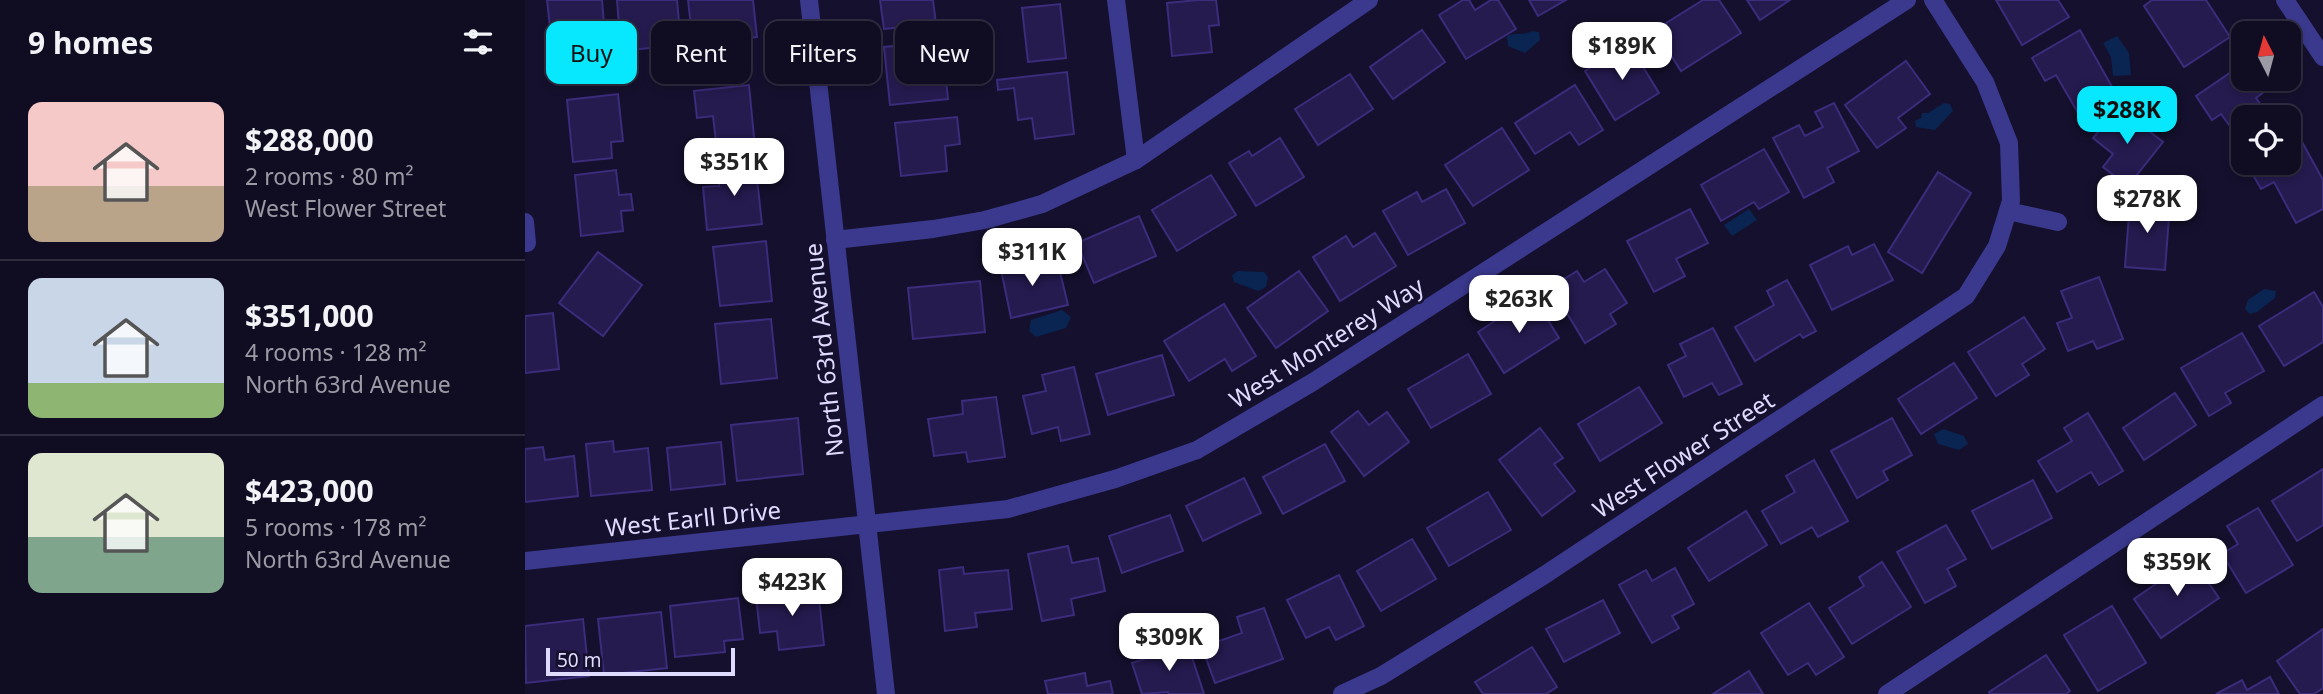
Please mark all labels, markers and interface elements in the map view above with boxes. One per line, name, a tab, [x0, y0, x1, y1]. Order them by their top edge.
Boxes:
chip: Buy	[546, 21, 637, 84]
chip: Rent	[651, 21, 751, 84]
chip: Filters	[765, 21, 881, 84]
chip: New	[895, 21, 993, 84]
north arrow	[2231, 21, 2301, 91]
map controls	[2231, 21, 2301, 175]
text: 9 homes	[28, 22, 153, 63]
pin: $189K	[1573, 22, 1671, 82]
icon: filters	[459, 23, 497, 61]
text: $189K	[1588, 29, 1656, 61]
pin: $288K	[2078, 86, 2176, 146]
text: $288K	[2093, 93, 2161, 125]
button: locate	[2231, 105, 2301, 175]
text: $288,000	[245, 119, 374, 160]
icon: home	[84, 130, 168, 214]
pin: $351K	[685, 138, 783, 198]
text: $351K	[700, 145, 768, 177]
text: 2 rooms · 80 m²	[245, 160, 414, 192]
pin: $278K	[2098, 176, 2196, 235]
text: $278K	[2113, 182, 2181, 214]
text: West Flower Street	[245, 192, 446, 224]
pin: $311K	[983, 229, 1081, 288]
text: $311K	[998, 235, 1066, 267]
street label: North 63rd Avenue	[795, 242, 851, 458]
street label: West Monterey Way	[1222, 268, 1430, 415]
pin: $263K	[1470, 276, 1568, 335]
text: $263K	[1485, 282, 1553, 314]
text: $351,000	[245, 295, 374, 336]
icon: home	[84, 306, 168, 390]
text: 4 rooms · 128 m²	[245, 336, 427, 368]
text: North 63rd Avenue	[245, 368, 451, 400]
street label: West Flower Street	[1586, 383, 1780, 525]
text: $423,000	[245, 470, 374, 511]
icon: home	[84, 481, 168, 565]
street label: West Earll Drive	[604, 492, 782, 544]
text: 5 rooms · 178 m²	[245, 511, 427, 543]
pin: $359K	[2128, 538, 2226, 598]
text: North 63rd Avenue	[245, 543, 451, 575]
text: $359K	[2143, 545, 2211, 577]
pin: $423K	[743, 558, 841, 618]
text: $423K	[758, 565, 826, 597]
pin: $309K	[1120, 614, 1218, 673]
text: $309K	[1135, 620, 1203, 652]
scale bar	[546, 645, 735, 677]
text: 50 m	[557, 647, 601, 673]

